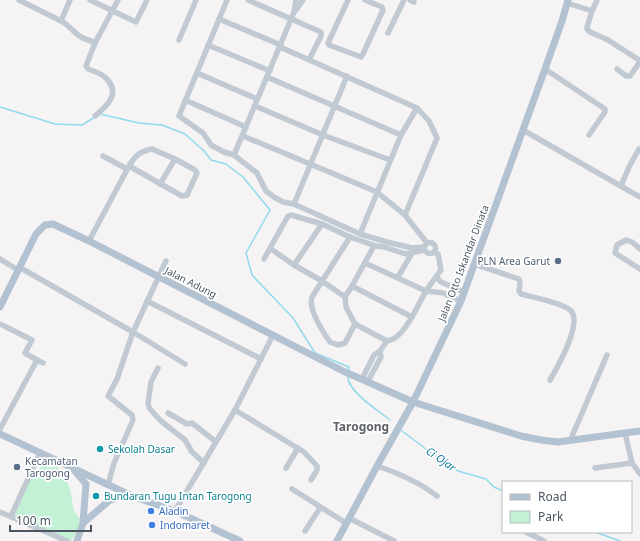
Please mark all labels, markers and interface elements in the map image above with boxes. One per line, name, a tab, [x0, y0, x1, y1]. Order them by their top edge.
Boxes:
street label: Jalan Otto Iskandar Dinata	[434, 203, 492, 324]
place label: PLN Area Garut	[478, 254, 550, 268]
marker: PLN Area Garut	[553, 256, 563, 266]
street label: Jalan Adung	[162, 263, 219, 301]
district label: Tarogong	[333, 418, 389, 435]
place label: Sekolah Dasar	[108, 442, 175, 456]
water label: Ci Ojar	[423, 443, 460, 475]
marker: Sekolah Dasar	[95, 444, 105, 454]
place label: Kecamatan Tarogong	[25, 454, 78, 480]
marker: Kecamatan Tarogong	[12, 462, 22, 472]
legend	[502, 481, 632, 533]
text: Road	[538, 488, 567, 505]
place label: Bundaran Tugu Intan Tarogong	[104, 489, 252, 503]
marker: Bundaran Tugu Intan Tarogong	[91, 491, 101, 501]
place label: Aladin	[159, 504, 189, 518]
marker: Aladin	[146, 506, 156, 516]
scale bar	[10, 507, 91, 533]
text: Park	[538, 508, 564, 525]
text: 100 m	[16, 512, 51, 529]
place label: Indomaret	[160, 518, 210, 532]
marker: Indomaret	[147, 520, 157, 530]

